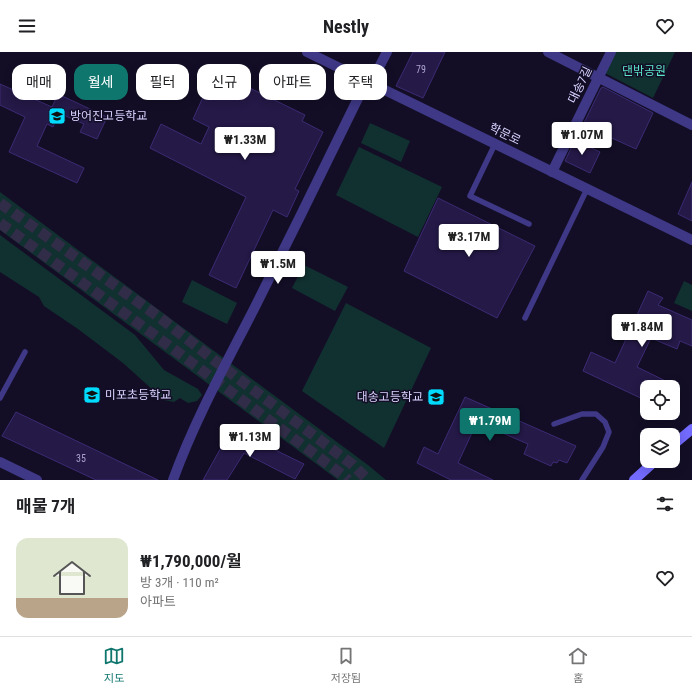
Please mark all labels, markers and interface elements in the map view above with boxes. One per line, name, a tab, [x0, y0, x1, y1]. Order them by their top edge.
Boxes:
icon: menu	[16, 15, 38, 37]
icon: heart	[654, 15, 676, 37]
text: Nestly	[323, 16, 369, 37]
chip: 매매	[12, 64, 66, 100]
chip: 월세	[74, 64, 128, 100]
chip: 필터	[136, 64, 189, 100]
chip: 신규	[197, 64, 251, 100]
chip: 아파트	[259, 64, 326, 100]
chip: 주택	[334, 64, 387, 100]
house number: 79	[416, 64, 426, 75]
street label: 대송7길	[565, 64, 595, 106]
park label: 댄밖공원	[622, 64, 666, 78]
school or university icon: 방어진고등학교	[47, 106, 67, 126]
place label: 방어진고등학교	[70, 109, 147, 123]
street label: 학문로	[487, 120, 523, 148]
pin: ₩1.07M	[549, 122, 615, 156]
pin: ₩1.33M	[212, 127, 278, 161]
text: ₩1.07M	[561, 127, 603, 142]
text: ₩1.33M	[224, 132, 266, 147]
pin: ₩3.17M	[436, 224, 502, 258]
text: ₩3.17M	[448, 229, 490, 244]
pin: ₩1.5M	[250, 251, 306, 285]
text: ₩1.5M	[260, 256, 296, 271]
pin: ₩1.84M	[609, 314, 675, 348]
text: ₩1.84M	[621, 319, 663, 334]
map controls	[640, 380, 680, 468]
button: locate	[640, 380, 680, 420]
school or university icon: 미포초등학교	[82, 385, 102, 405]
school or university icon: 대송고등학교	[426, 387, 446, 407]
place label: 미포초등학교	[105, 388, 171, 402]
place label: 대송고등학교	[357, 390, 423, 404]
pin: ₩1.79M	[457, 408, 523, 442]
text: ₩1.79M	[469, 413, 511, 428]
pin: ₩1.13M	[217, 424, 283, 458]
button: layers	[640, 428, 680, 468]
text: ₩1.13M	[229, 429, 271, 444]
house number: 35	[76, 453, 86, 464]
icon: filters	[654, 493, 676, 515]
text: 매물 7개	[16, 496, 75, 516]
text: ₩1,790,000/월	[140, 551, 242, 571]
icon: home	[48, 554, 96, 602]
icon: heart	[654, 567, 676, 589]
text: 방 3개 · 110 m²	[140, 575, 219, 590]
text: 아파트	[140, 594, 176, 609]
tab: 지도	[103, 645, 125, 685]
tab: 저장됨	[331, 645, 361, 685]
tab: 홈	[567, 645, 589, 685]

